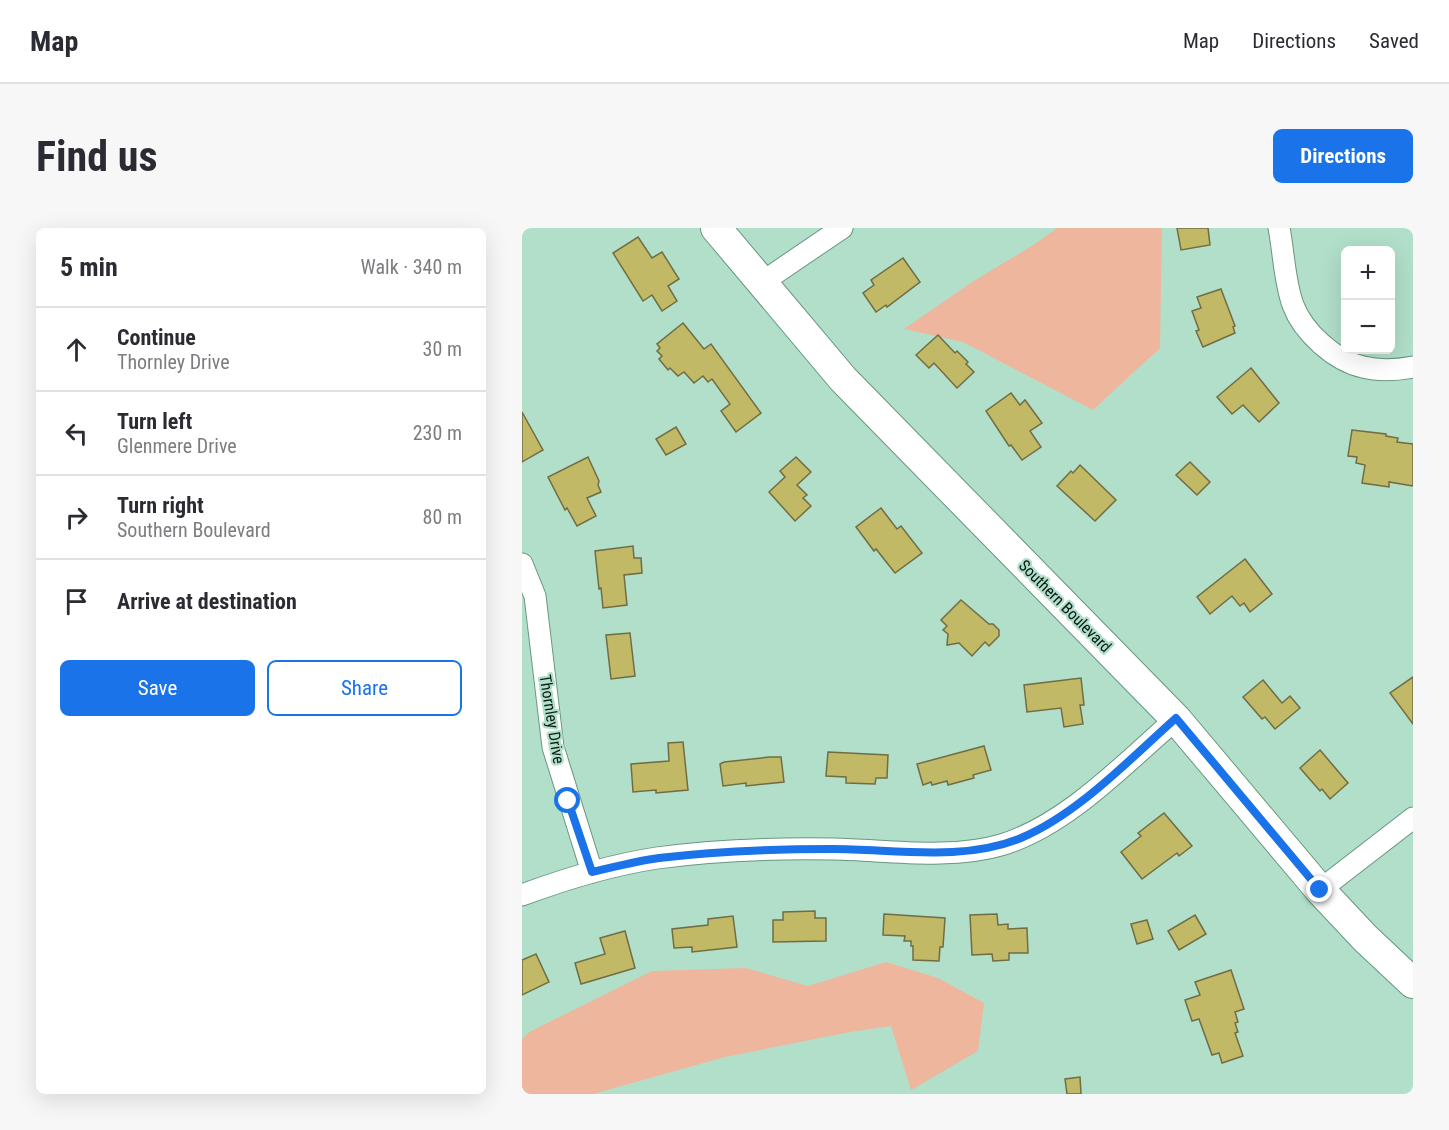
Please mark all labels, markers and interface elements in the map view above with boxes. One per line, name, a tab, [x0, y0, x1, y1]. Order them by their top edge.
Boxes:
text: Map	[30, 25, 78, 58]
text: Map	[1183, 29, 1219, 53]
text: Directions	[1252, 29, 1336, 53]
text: Saved	[1369, 29, 1419, 53]
button: Directions	[1273, 129, 1413, 183]
text: Find us	[36, 132, 157, 181]
map controls	[1341, 246, 1395, 354]
button: +	[1341, 246, 1395, 300]
text: 5 min	[60, 252, 118, 282]
text: Walk · 340 m	[361, 255, 462, 279]
button: −	[1341, 300, 1395, 354]
text: Continue	[117, 325, 196, 350]
icon: ahead	[60, 333, 93, 366]
text: 30 m	[423, 337, 462, 361]
text: Thornley Drive	[117, 350, 230, 374]
text: Turn left	[117, 409, 192, 434]
icon: left	[60, 417, 93, 450]
text: 230 m	[413, 421, 462, 445]
text: Glenmere Drive	[117, 434, 237, 458]
text: Turn right	[117, 493, 204, 518]
icon: right	[60, 501, 93, 534]
text: 80 m	[423, 505, 462, 529]
text: Southern Boulevard	[117, 518, 271, 542]
street label: Southern Boulevard	[1015, 556, 1115, 656]
icon: arrive	[60, 585, 93, 618]
text: Arrive at destination	[117, 589, 297, 614]
button: Save	[60, 660, 255, 716]
button: Share	[267, 660, 462, 716]
street label: Thornley Drive	[536, 673, 568, 765]
route start	[554, 787, 580, 813]
route end	[1306, 876, 1332, 902]

